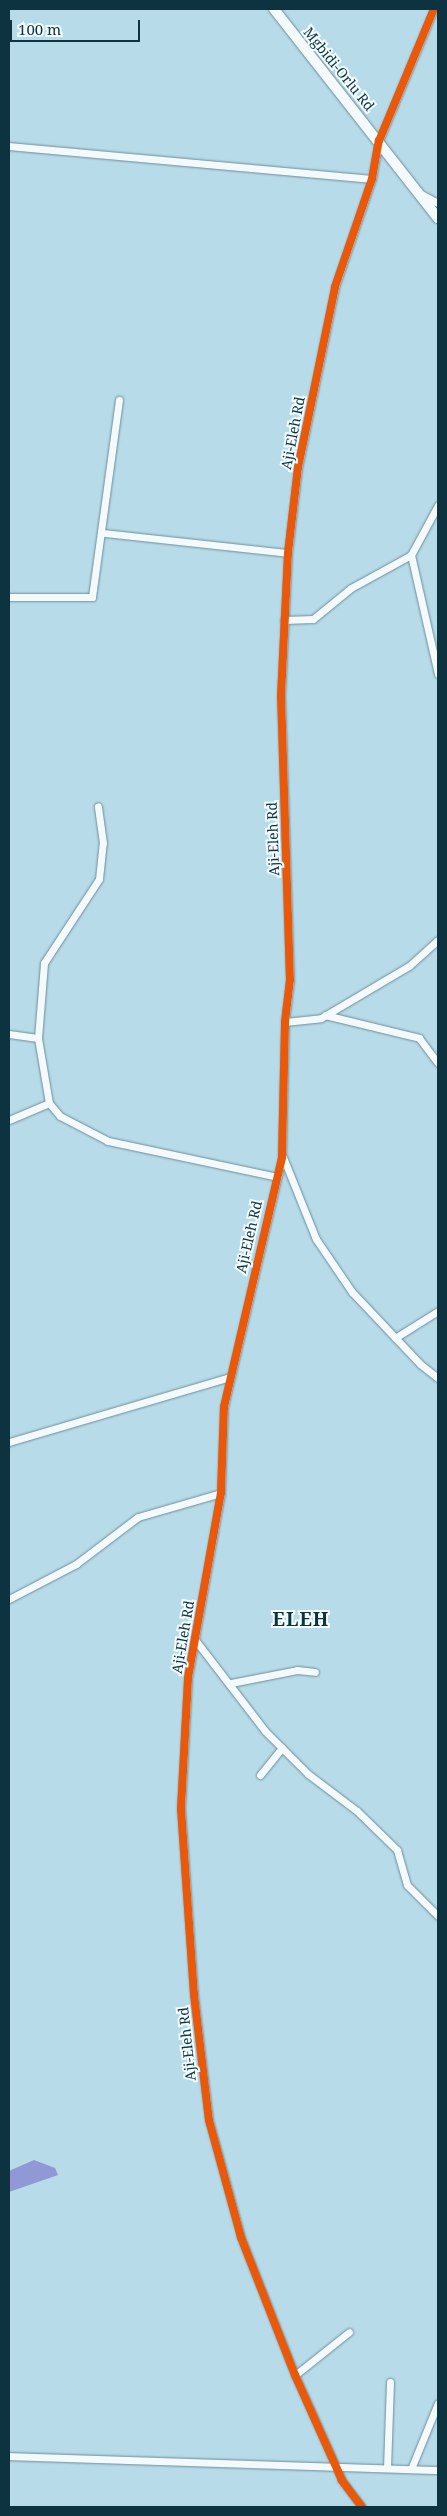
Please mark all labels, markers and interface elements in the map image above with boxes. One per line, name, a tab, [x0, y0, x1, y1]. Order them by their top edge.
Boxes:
scale bar	[12, 10, 142, 42]
text: 100 m	[18, 19, 61, 39]
street label: Mgbidi-Orlu Rd	[300, 24, 378, 114]
street label: Aji-Eleh Rd	[278, 395, 308, 471]
street label: Aji-Eleh Rd	[263, 802, 283, 876]
street label: Aji-Eleh Rd	[233, 1199, 265, 1275]
street label: Aji-Eleh Rd	[168, 1599, 198, 1675]
district label: ELEH	[272, 1609, 330, 1631]
street label: Aji-Eleh Rd	[175, 2006, 199, 2082]

